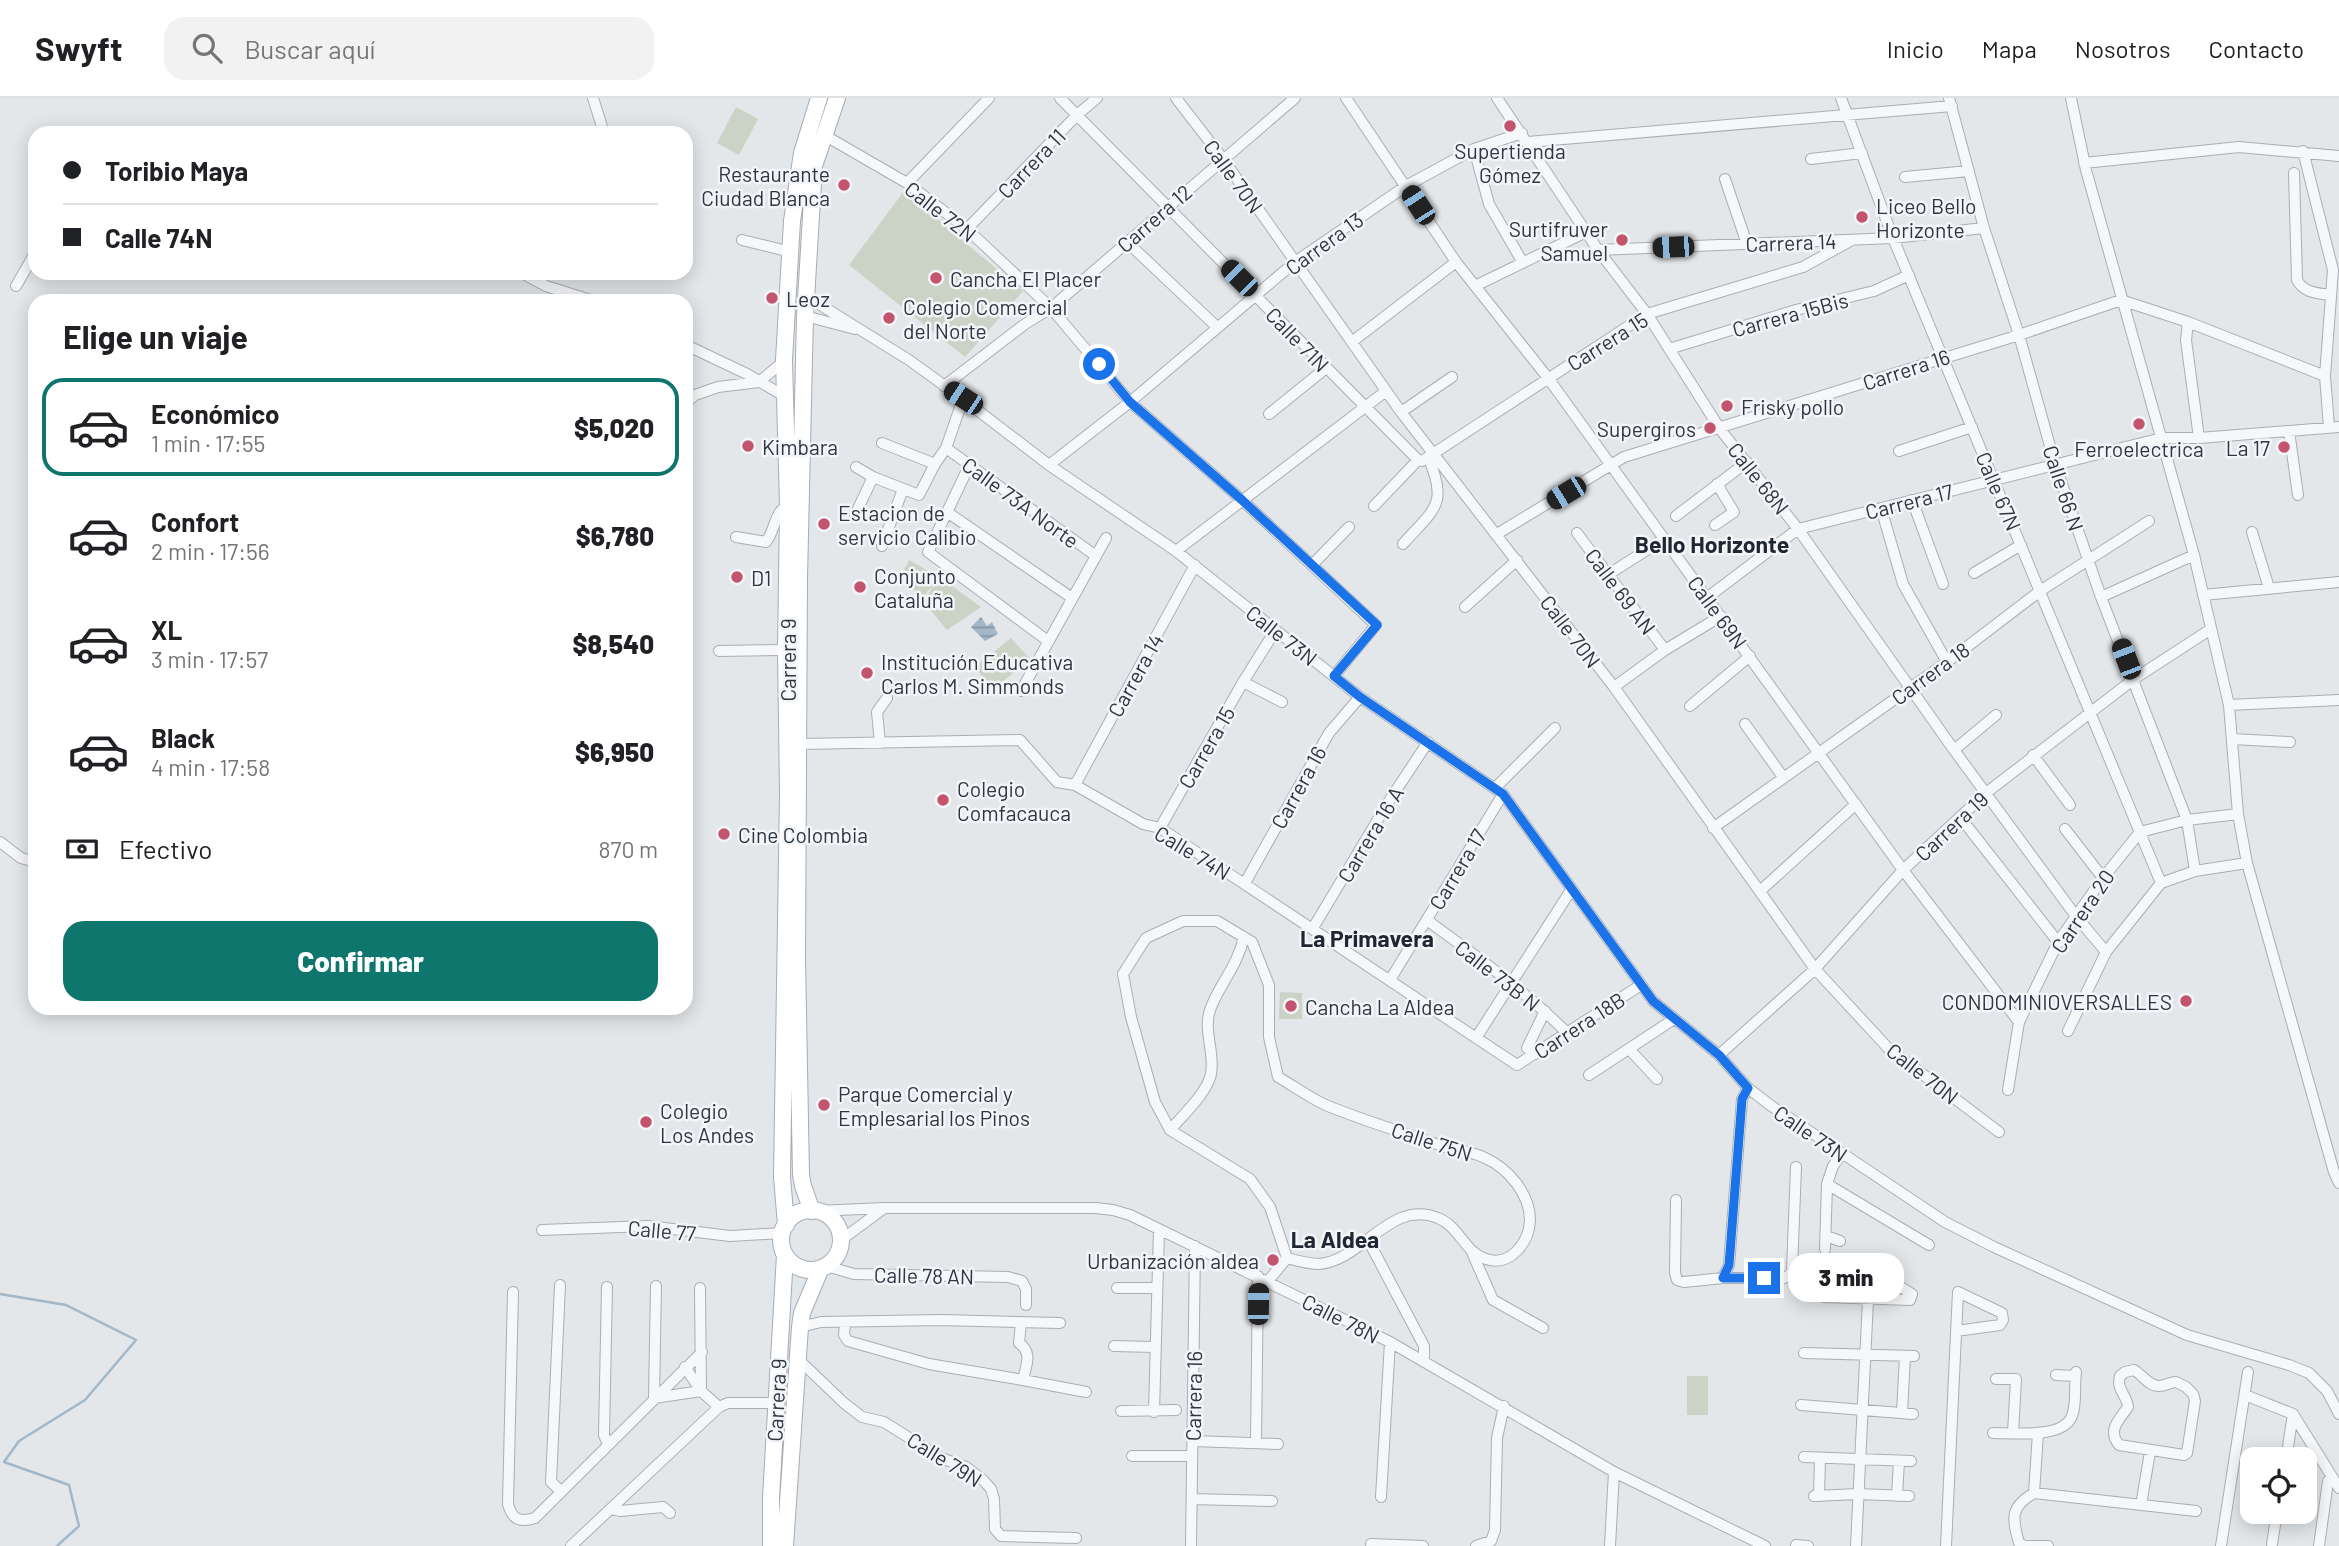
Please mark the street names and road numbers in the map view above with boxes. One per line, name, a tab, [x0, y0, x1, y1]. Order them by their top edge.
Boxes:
street label: Carrera 11	[992, 123, 1070, 203]
street label: Calle 70N	[1199, 135, 1269, 217]
street label: Calle 72N	[900, 175, 982, 247]
street label: Carrera 12	[1112, 179, 1196, 257]
street label: Carrera 13	[1280, 206, 1368, 280]
street label: Carrera 14	[1745, 228, 1837, 256]
street label: Carrera 15Bis	[1729, 287, 1851, 341]
street label: Calle 71N	[1261, 302, 1335, 376]
street label: Carrera 15	[1562, 306, 1652, 376]
street label: Carrera 16	[1859, 343, 1953, 395]
street label: Calle 68N	[1723, 437, 1795, 519]
street label: Calle 66 N	[2038, 442, 2090, 534]
street label: Calle 67N	[1971, 448, 2027, 534]
street label: Calle 73A Norte	[958, 451, 1084, 553]
street label: Carrera 17	[1863, 478, 1956, 524]
street label: Calle 69 AN	[1581, 543, 1661, 639]
street label: Calle 69N	[1683, 571, 1753, 653]
street label: Calle 70N	[1536, 590, 1606, 672]
street label: Calle 73N	[1241, 599, 1323, 671]
street label: Carrera 9	[775, 618, 800, 702]
street label: Carrera 14	[1102, 629, 1168, 721]
street label: Carrera 18	[1886, 636, 1974, 710]
street label: Carrera 15	[1173, 702, 1239, 792]
street label: Carrera 16	[1265, 741, 1331, 833]
street label: Carrera 16 A	[1332, 781, 1408, 886]
street label: Carrera 19	[1909, 786, 1993, 866]
street label: Calle 74N	[1151, 820, 1235, 884]
street label: Carrera 17	[1423, 824, 1491, 914]
street label: Carrera 20	[2045, 864, 2119, 958]
street label: Calle 73B N	[1451, 934, 1545, 1016]
street label: Carrera 18B	[1529, 986, 1629, 1064]
street label: Calle 70N	[1882, 1037, 1964, 1109]
street label: Calle 73N	[1769, 1099, 1853, 1167]
street label: Calle 75N	[1389, 1116, 1475, 1166]
street label: Calle 77	[627, 1215, 697, 1245]
street label: Calle 78 AN	[874, 1262, 974, 1288]
street label: Calle 78N	[1298, 1288, 1384, 1348]
street label: Carrera 16	[1180, 1351, 1206, 1441]
street label: Carrera 9	[761, 1358, 791, 1442]
street label: Calle 79N	[903, 1426, 987, 1492]

